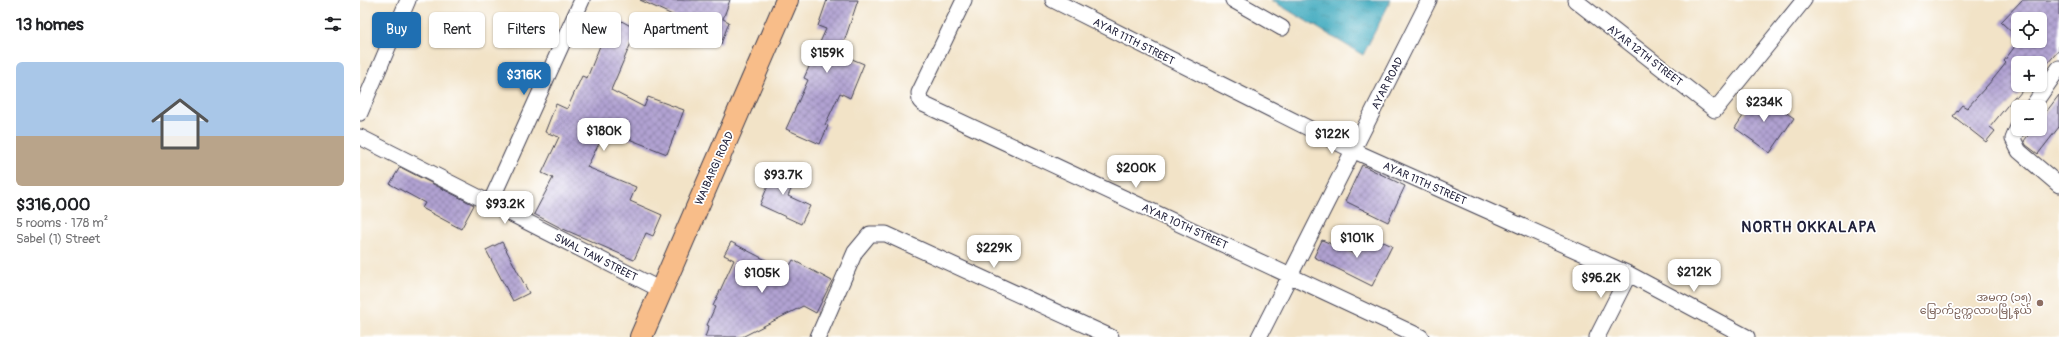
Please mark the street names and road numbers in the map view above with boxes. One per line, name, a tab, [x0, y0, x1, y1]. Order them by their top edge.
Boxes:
street label: AYAR 11TH STREET	[1091, 15, 1177, 68]
street label: AYAR 12TH STREET	[1605, 22, 1685, 89]
street label: AYAR ROAD	[1369, 55, 1406, 111]
street label: WAIBARGI ROAD	[692, 129, 736, 207]
street label: AYAR 11TH STREET	[1381, 159, 1469, 208]
street label: AYAR 10TH STREET	[1140, 201, 1230, 252]
street label: SWAL TAW STREET	[552, 231, 639, 284]

